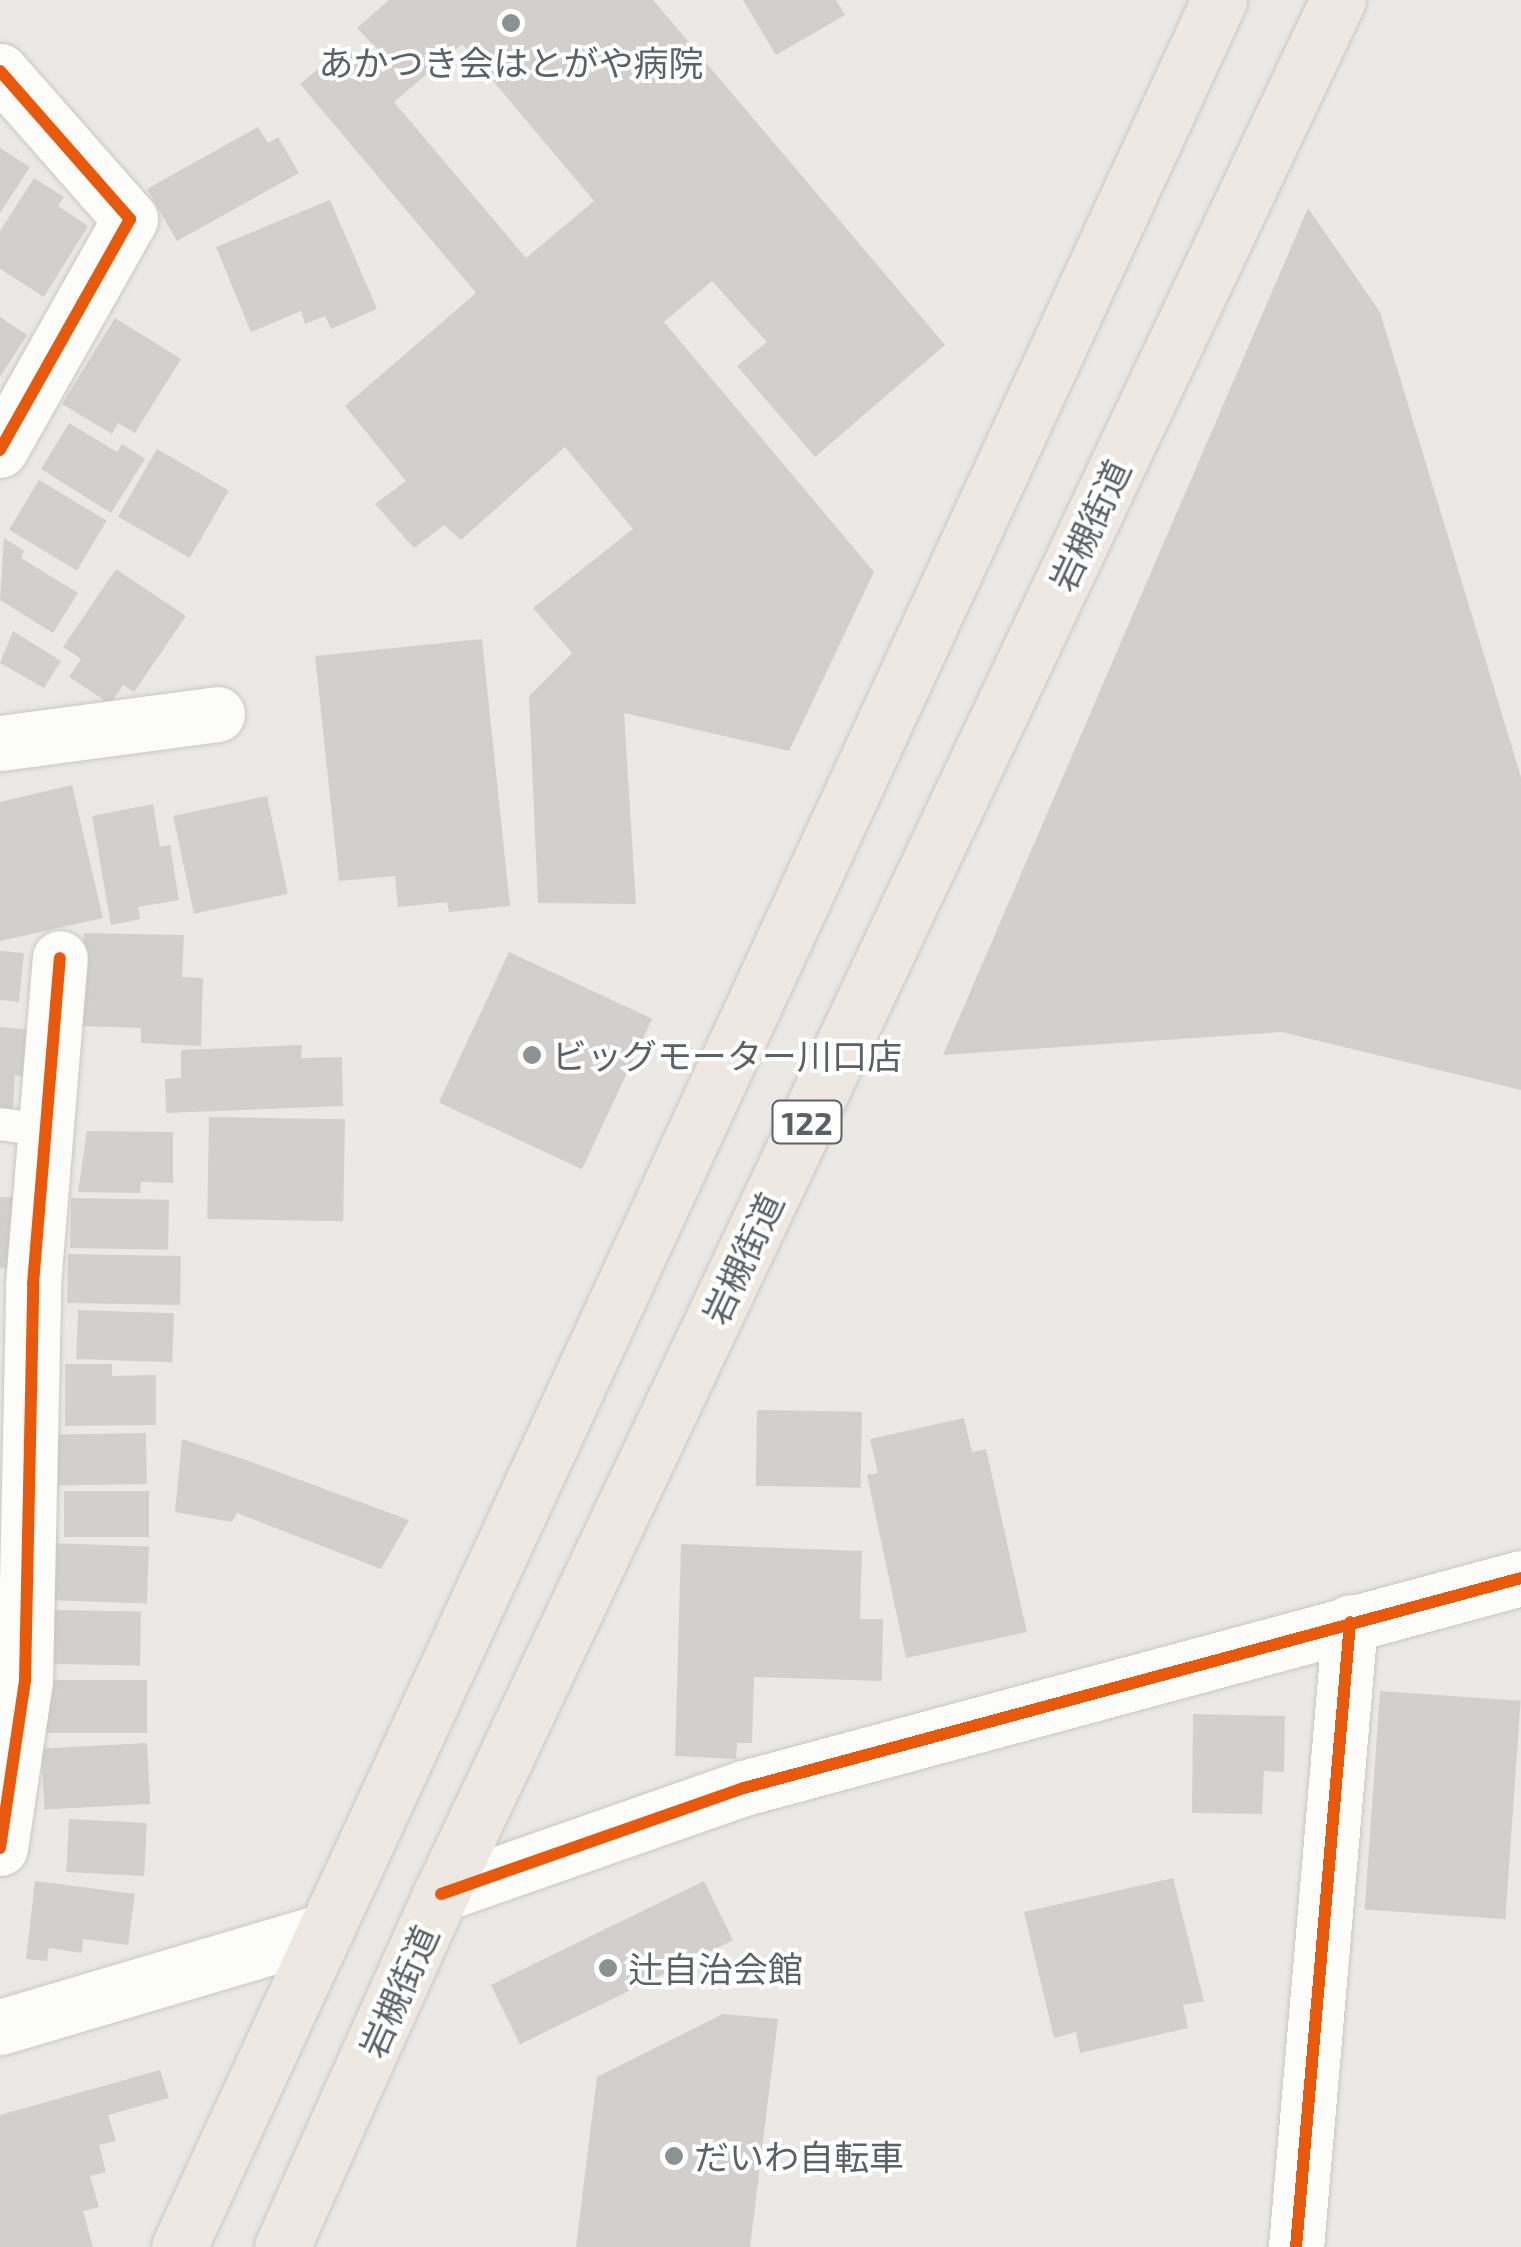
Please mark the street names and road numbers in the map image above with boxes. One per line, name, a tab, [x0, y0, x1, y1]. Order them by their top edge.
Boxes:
street label: 岩槻街道	[1040, 453, 1138, 597]
road number: 122	[770, 1095, 844, 1149]
street label: 岩槻街道	[693, 1186, 791, 1330]
street label: 岩槻街道	[350, 1919, 446, 2063]

